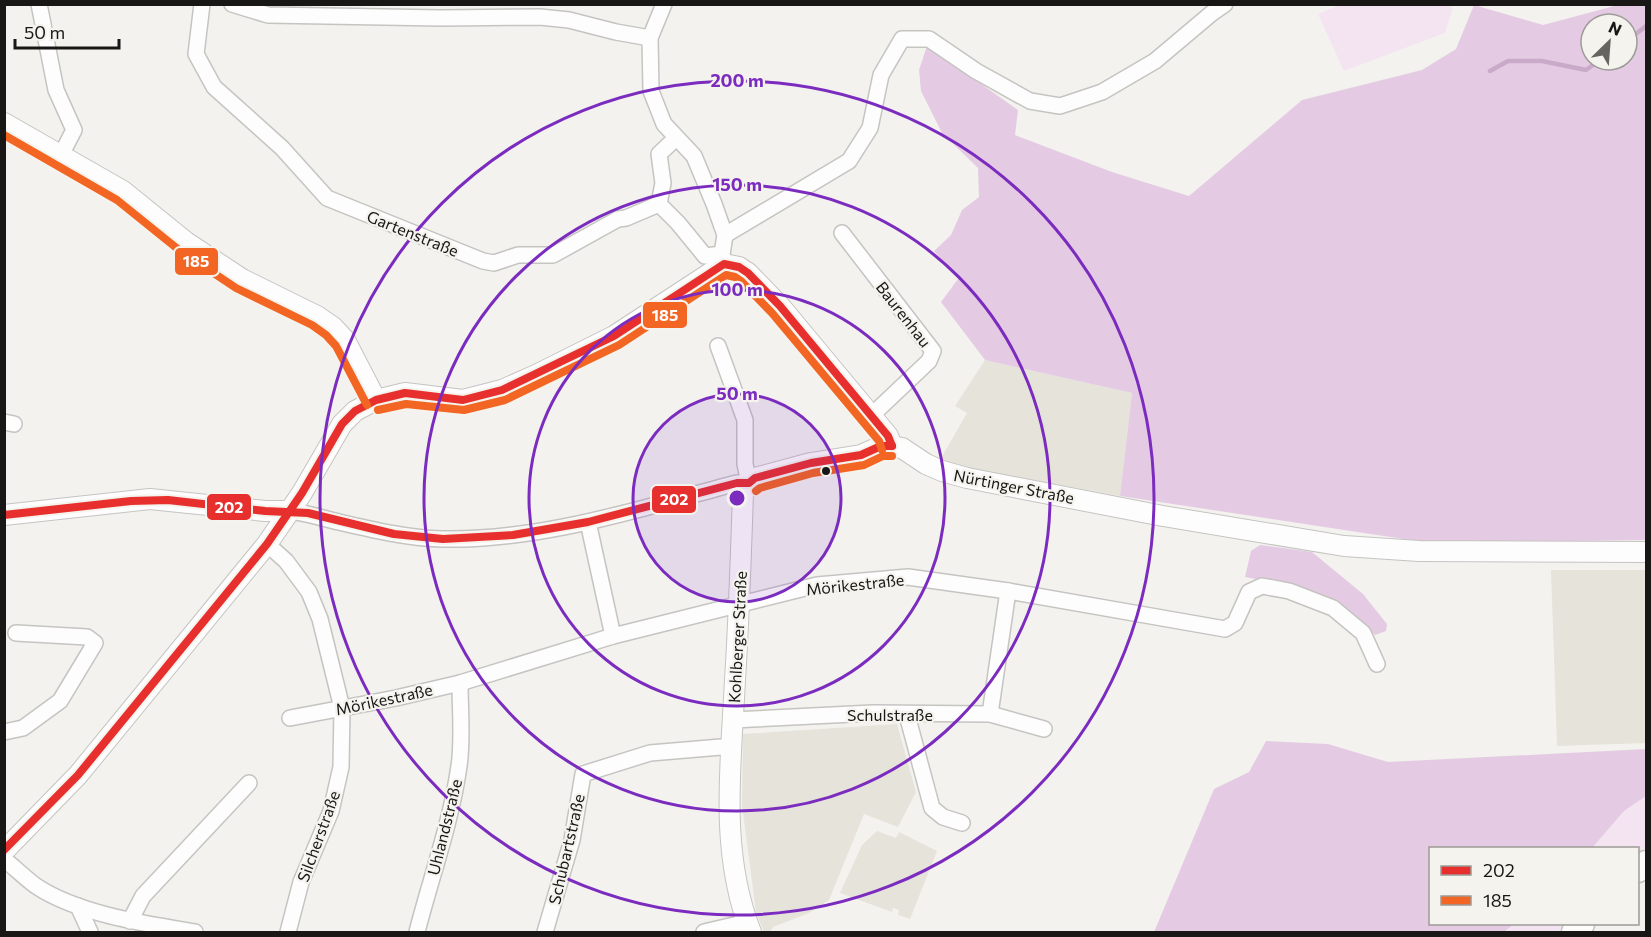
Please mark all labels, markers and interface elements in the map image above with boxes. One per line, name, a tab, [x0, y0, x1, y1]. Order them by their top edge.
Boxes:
scale bar	[15, 12, 118, 50]
north arrow	[1579, 12, 1639, 72]
text: N	[1606, 17, 1625, 39]
text: 50 m	[24, 21, 65, 43]
text: 200 m	[710, 69, 764, 91]
text: 150 m	[712, 173, 762, 195]
street label: Gartenstraße	[364, 206, 462, 260]
line badge: 185	[174, 247, 219, 276]
text: 185	[183, 251, 209, 270]
street label: Baurenhau	[873, 277, 935, 351]
text: 100 m	[711, 278, 763, 300]
line badge: 185	[642, 301, 688, 329]
text: 185	[652, 305, 678, 324]
text: 50 m	[716, 382, 758, 404]
unlabelled marker	[820, 465, 832, 477]
street label: Nürtinger Straße	[952, 465, 1076, 507]
line badge: 202	[651, 485, 697, 514]
centre of rings	[727, 488, 747, 508]
text: 202	[660, 489, 688, 508]
line badge: 202	[206, 493, 252, 521]
text: 202	[215, 497, 243, 516]
street label: Mörikestraße	[805, 569, 905, 599]
street label: Kohlberger Straße	[724, 570, 750, 704]
street label: Mörikestraße	[334, 679, 434, 719]
street label: Schulstraße	[847, 705, 933, 724]
street label: Uhlandstraße	[423, 777, 465, 877]
street label: Silcherstraße	[293, 788, 343, 884]
street label: Schubartstraße	[544, 792, 588, 906]
legend	[1429, 847, 1639, 925]
text: 202	[1483, 859, 1515, 881]
text: 185	[1483, 889, 1512, 911]

